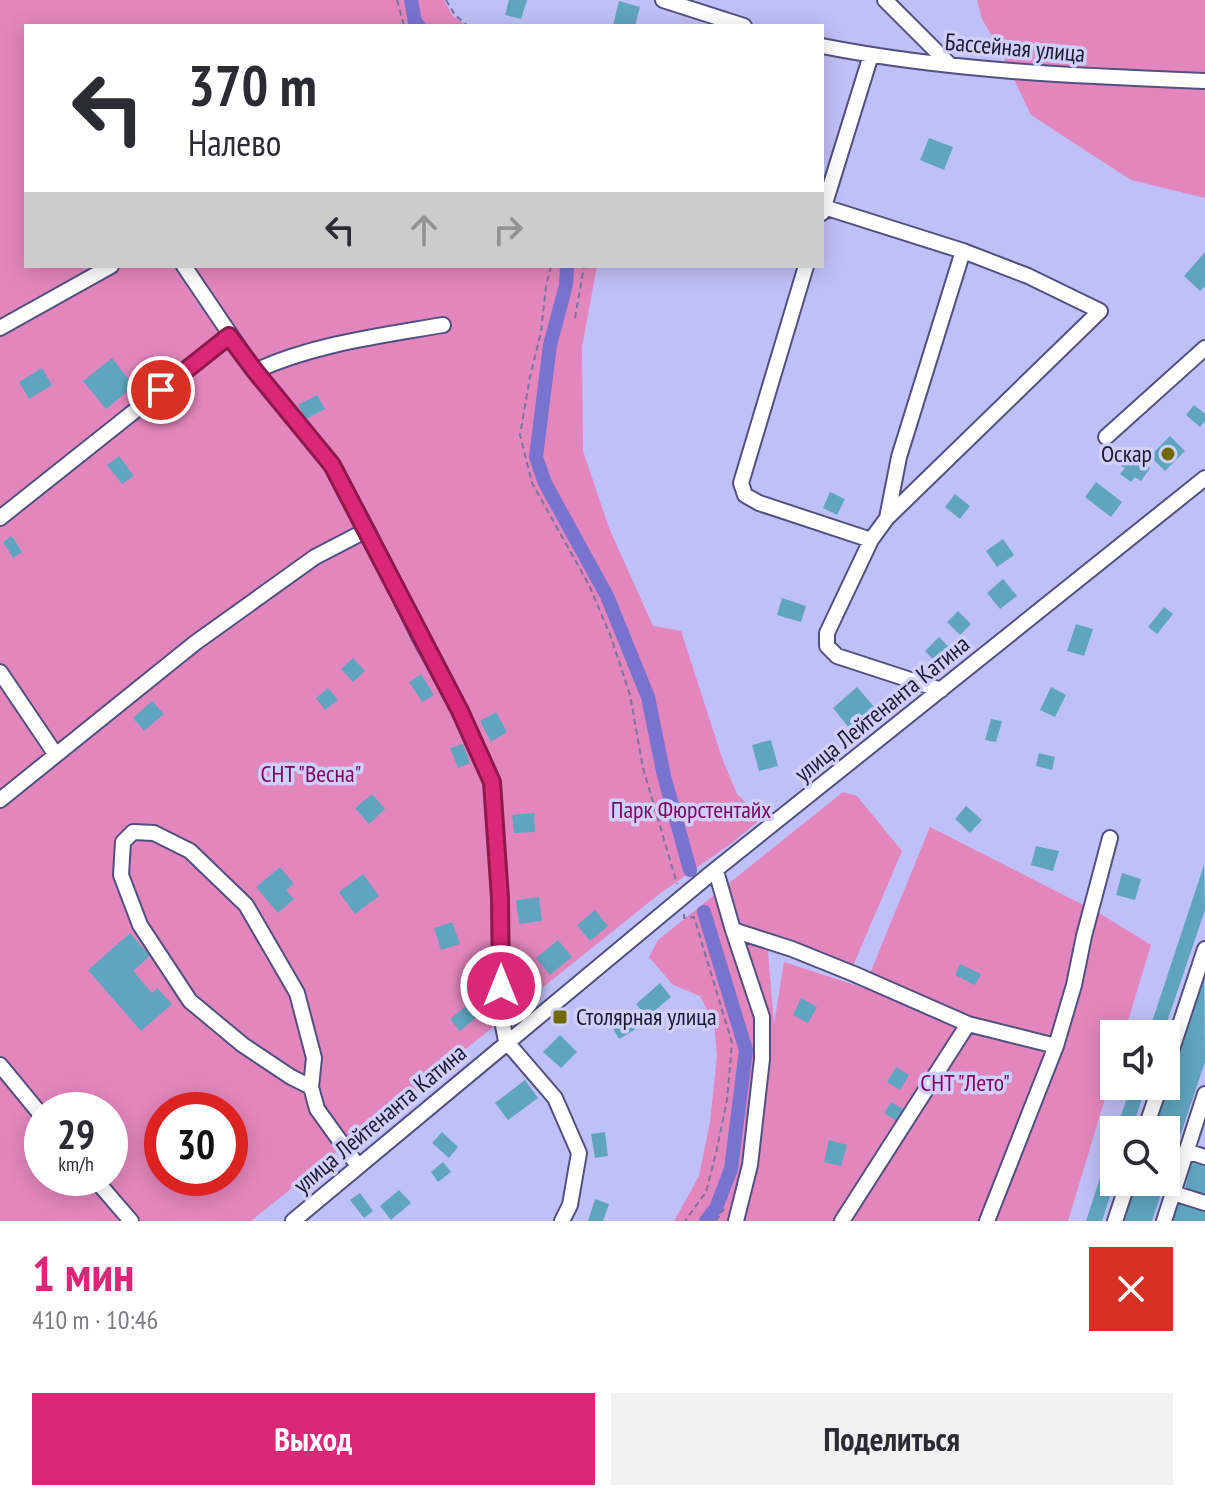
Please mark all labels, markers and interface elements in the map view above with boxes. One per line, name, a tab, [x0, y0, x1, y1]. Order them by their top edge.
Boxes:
street label: Бассейная улица	[944, 26, 1086, 69]
text: 370 m	[188, 49, 317, 121]
icon: left	[56, 56, 160, 160]
text: Налево	[188, 119, 281, 166]
icon: left	[318, 208, 362, 252]
icon: ahead	[402, 208, 446, 252]
icon: right	[486, 208, 530, 252]
pin	[127, 356, 195, 424]
icon: arrive	[139, 368, 183, 412]
place label: Оскар	[1101, 438, 1152, 469]
marker: Оскар	[1159, 445, 1177, 463]
street label: улица Лейтенанта Катина	[788, 628, 976, 789]
park label: СНТ "Весна"	[261, 758, 361, 789]
park label: Парк Фюрстентайх	[611, 794, 771, 825]
position arrow	[459, 944, 543, 1028]
place label: Столярная улица	[576, 1001, 717, 1032]
marker: Столярная улица	[551, 1008, 569, 1026]
map controls	[1100, 1020, 1180, 1196]
button: sound	[1100, 1020, 1180, 1100]
street label: улица Лейтенанта Катина	[287, 1037, 473, 1200]
park label: СНТ "Лето"	[920, 1067, 1010, 1098]
speed limit sign: 30	[144, 1092, 248, 1196]
text: 29	[57, 1108, 95, 1160]
button: search	[1100, 1116, 1180, 1196]
text: km/h	[58, 1151, 94, 1177]
text: 1 мин	[32, 1242, 134, 1304]
button: close	[1089, 1247, 1173, 1331]
text: 410 m · 10:46	[32, 1303, 158, 1336]
button: Выход	[32, 1393, 595, 1485]
button: Поделиться	[611, 1393, 1173, 1485]

